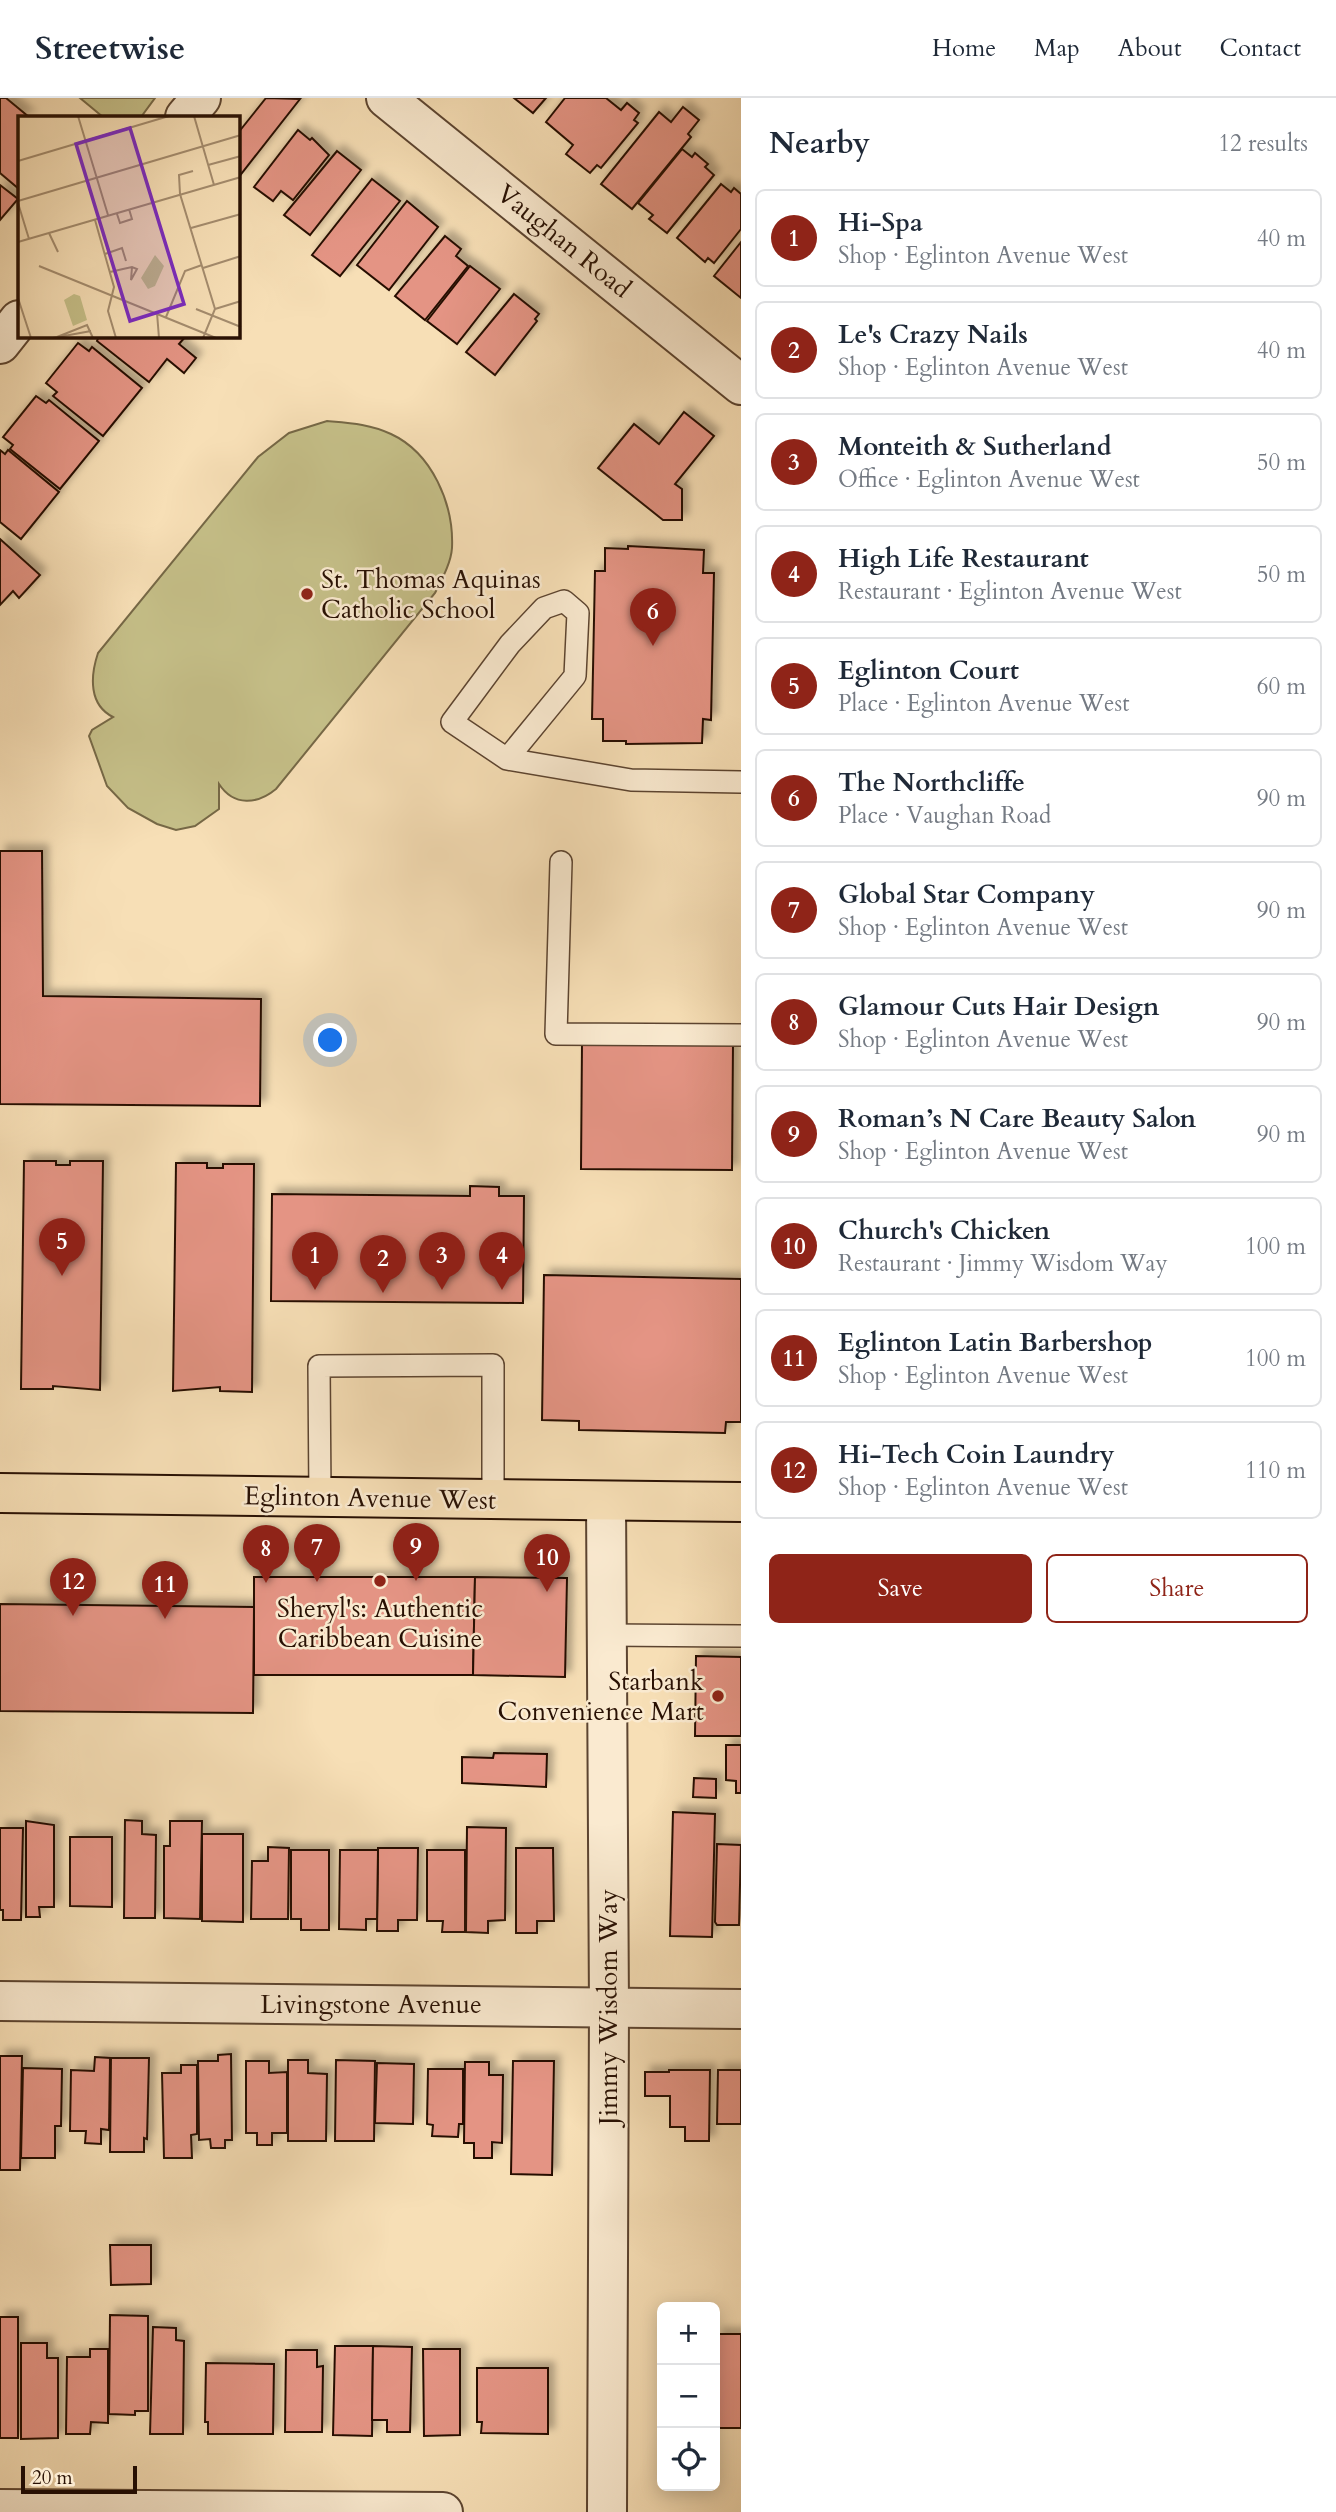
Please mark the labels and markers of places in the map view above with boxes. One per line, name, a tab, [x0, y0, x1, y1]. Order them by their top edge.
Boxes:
place label: St. Thomas Aquinas Catholic School	[321, 562, 541, 627]
marker: St. Thomas Aquinas Catholic School	[299, 586, 315, 602]
pin: 6	[630, 588, 676, 646]
pin: 5	[39, 1218, 85, 1276]
pin: 1	[292, 1232, 338, 1290]
pin: 3	[419, 1232, 465, 1290]
pin: 4	[479, 1232, 525, 1290]
pin: 2	[360, 1235, 406, 1293]
pin: 9	[393, 1523, 439, 1581]
pin: 7	[294, 1524, 340, 1582]
pin: 8	[243, 1525, 289, 1583]
pin: 10	[524, 1534, 570, 1592]
pin: 12	[50, 1558, 96, 1616]
pin: 11	[142, 1561, 188, 1619]
marker: Sheryl's: Authentic Caribbean Cuisine	[372, 1573, 388, 1589]
place label: Sheryl's: Authentic Caribbean Cuisine	[277, 1591, 483, 1656]
place label: Starbank Convenience Mart	[498, 1664, 704, 1729]
marker: Starbank Convenience Mart	[710, 1688, 726, 1704]

